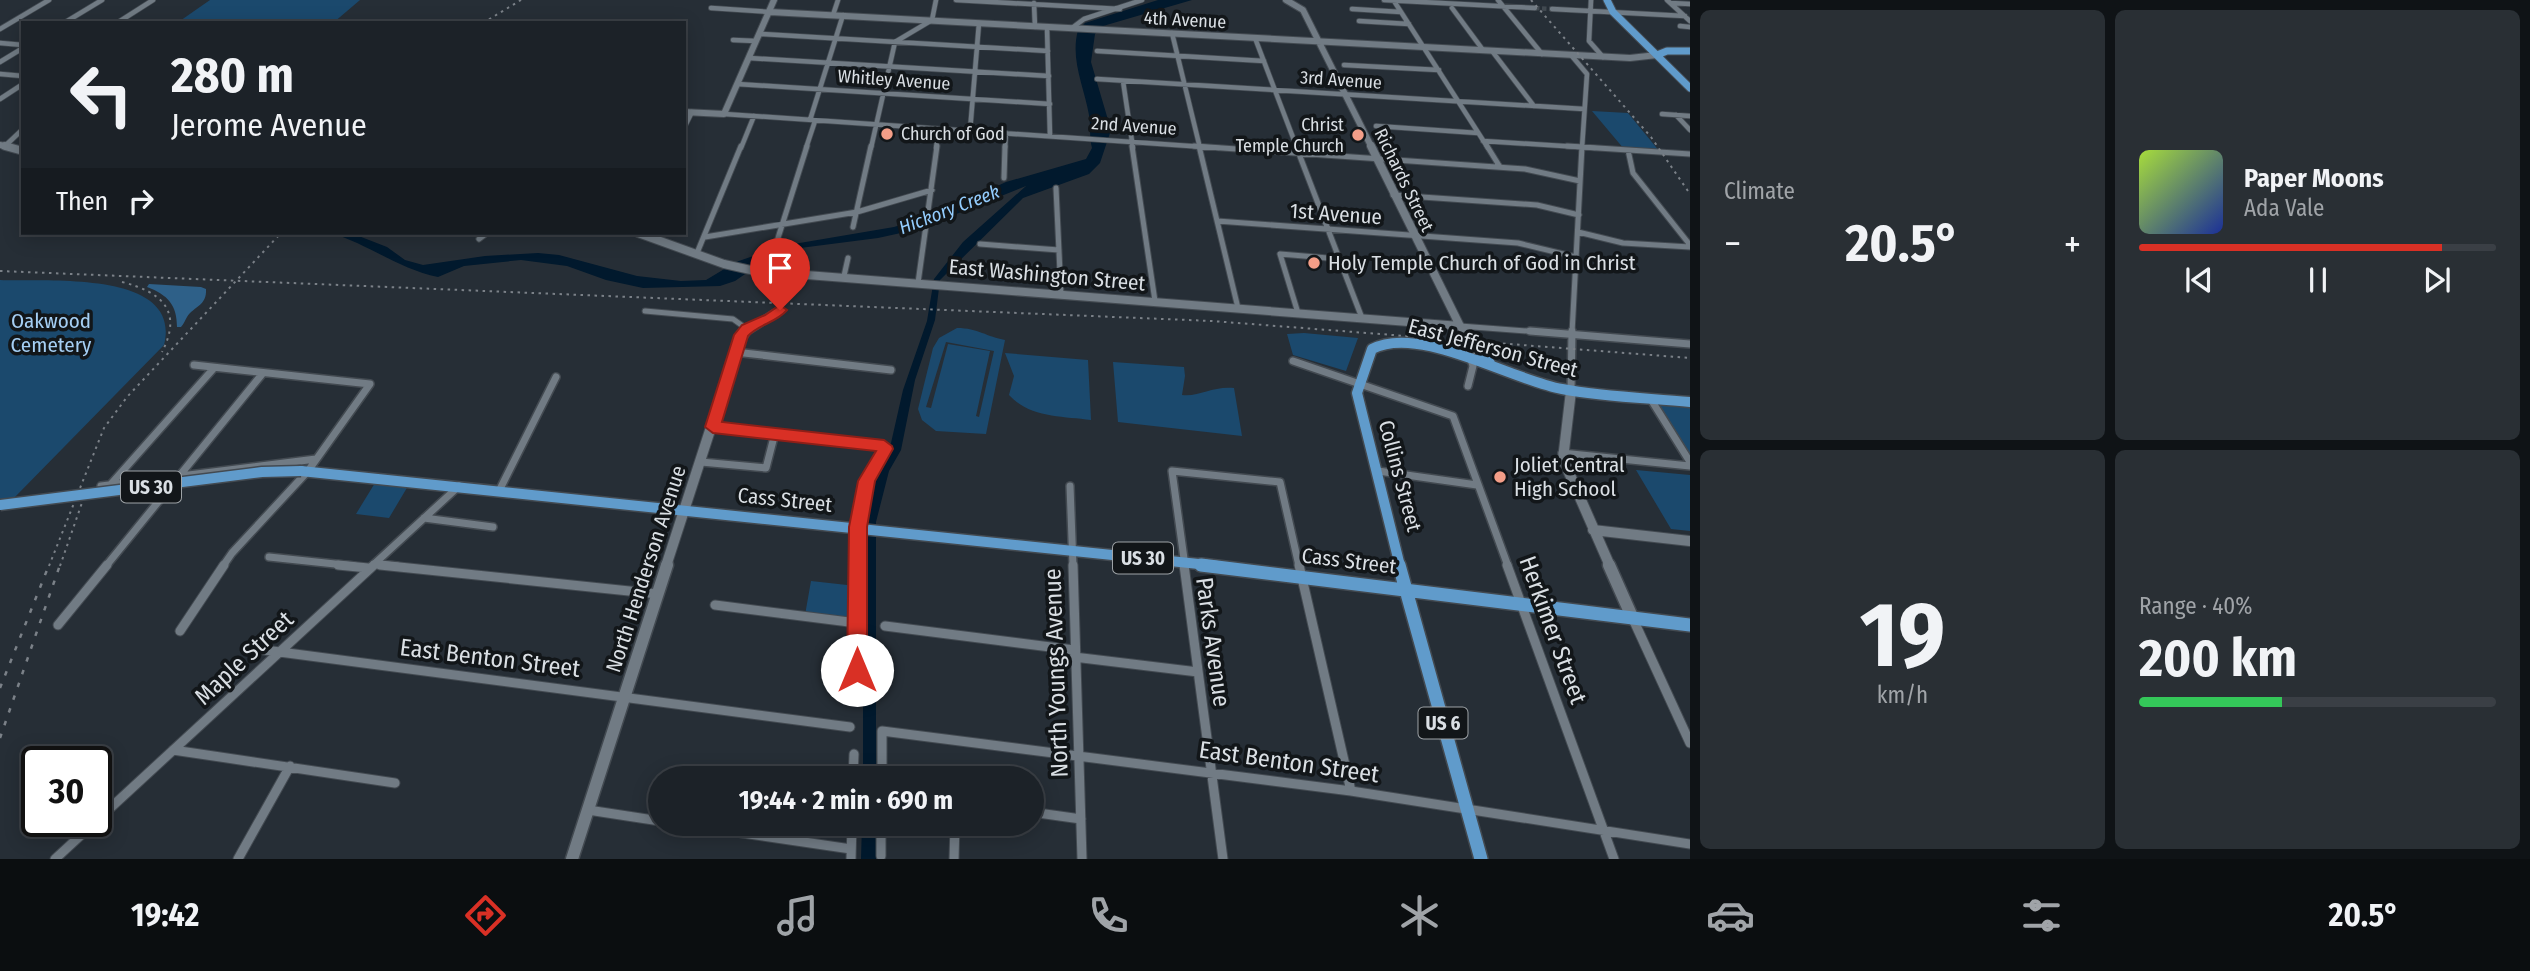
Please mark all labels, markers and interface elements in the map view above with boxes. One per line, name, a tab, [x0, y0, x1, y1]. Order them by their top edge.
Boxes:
street label: 4th Avenue	[1143, 7, 1227, 33]
text: 280 m	[171, 46, 294, 105]
icon: left	[56, 49, 147, 140]
street label: Whitley Avenue	[837, 65, 951, 95]
street label: 3rd Avenue	[1299, 66, 1383, 94]
text: Jerome Avenue	[171, 106, 367, 144]
street label: 2nd Avenue	[1091, 112, 1177, 140]
place label: Christ Temple Church	[1236, 114, 1344, 157]
place label: Church of God	[901, 123, 1005, 145]
street label: Richards Street	[1370, 125, 1438, 235]
marker: Church of God	[879, 126, 895, 142]
marker: Christ Temple Church	[1350, 127, 1366, 143]
text: Paper Moons	[2244, 163, 2384, 194]
text: Climate	[1724, 177, 1795, 205]
water label: Hickory Creek	[896, 180, 1003, 239]
icon: right	[122, 182, 160, 220]
text: Then	[56, 186, 108, 217]
text: Ada Vale	[2244, 194, 2324, 222]
street label: 1st Avenue	[1289, 198, 1383, 230]
text: 20.5°	[1845, 212, 1960, 275]
text: −	[1724, 221, 1741, 267]
text: +	[2064, 221, 2081, 267]
pin	[750, 238, 810, 310]
icon: arrive	[761, 249, 799, 287]
place label: Holy Temple Church of God in Christ	[1328, 250, 1636, 276]
street label: East Washington Street	[948, 253, 1147, 297]
marker: Holy Temple Church of God in Christ	[1306, 255, 1322, 271]
icon: previous	[2180, 261, 2218, 299]
icon: pause	[2299, 261, 2337, 299]
icon: next	[2418, 261, 2456, 299]
park label: Oakwood Cemetery	[11, 308, 92, 358]
street label: East Jefferson Street	[1405, 313, 1581, 383]
street label: Collins Street	[1373, 417, 1427, 535]
place label: Joliet Central High School	[1514, 452, 1625, 502]
street label: North Henderson Avenue	[600, 462, 692, 676]
marker: Joliet Central High School	[1492, 469, 1508, 485]
road number: US 30	[121, 472, 181, 502]
street label: Cass Street	[736, 482, 834, 518]
road number: US 30	[1113, 542, 1173, 573]
street label: Cass Street	[1300, 542, 1398, 580]
street label: Herkimer Street	[1513, 552, 1593, 708]
street label: North Youngs Avenue	[1038, 568, 1074, 778]
street label: Parks Avenue	[1190, 575, 1236, 709]
text: 19	[1860, 581, 1945, 690]
text: Range · 40%	[2139, 592, 2253, 620]
street label: Maple Street	[189, 605, 299, 711]
text: 200 km	[2139, 627, 2297, 690]
street label: East Benton Street	[398, 633, 582, 683]
position arrow	[820, 633, 894, 707]
text: km/h	[1877, 681, 1928, 709]
road number: US 6	[1418, 708, 1468, 738]
street label: East Benton Street	[1197, 736, 1381, 789]
speed limit sign: 30	[21, 746, 112, 837]
text: 19:44 · 2 min · 690 m	[739, 785, 953, 816]
icon: directions	[461, 891, 510, 940]
icon: music	[773, 891, 822, 940]
icon: phone	[1084, 891, 1133, 940]
icon: climate	[1395, 891, 1444, 940]
icon: car	[1706, 891, 1755, 940]
icon: filters	[2017, 891, 2066, 940]
text: 19:42	[131, 896, 199, 934]
text: 20.5°	[2329, 896, 2399, 934]

